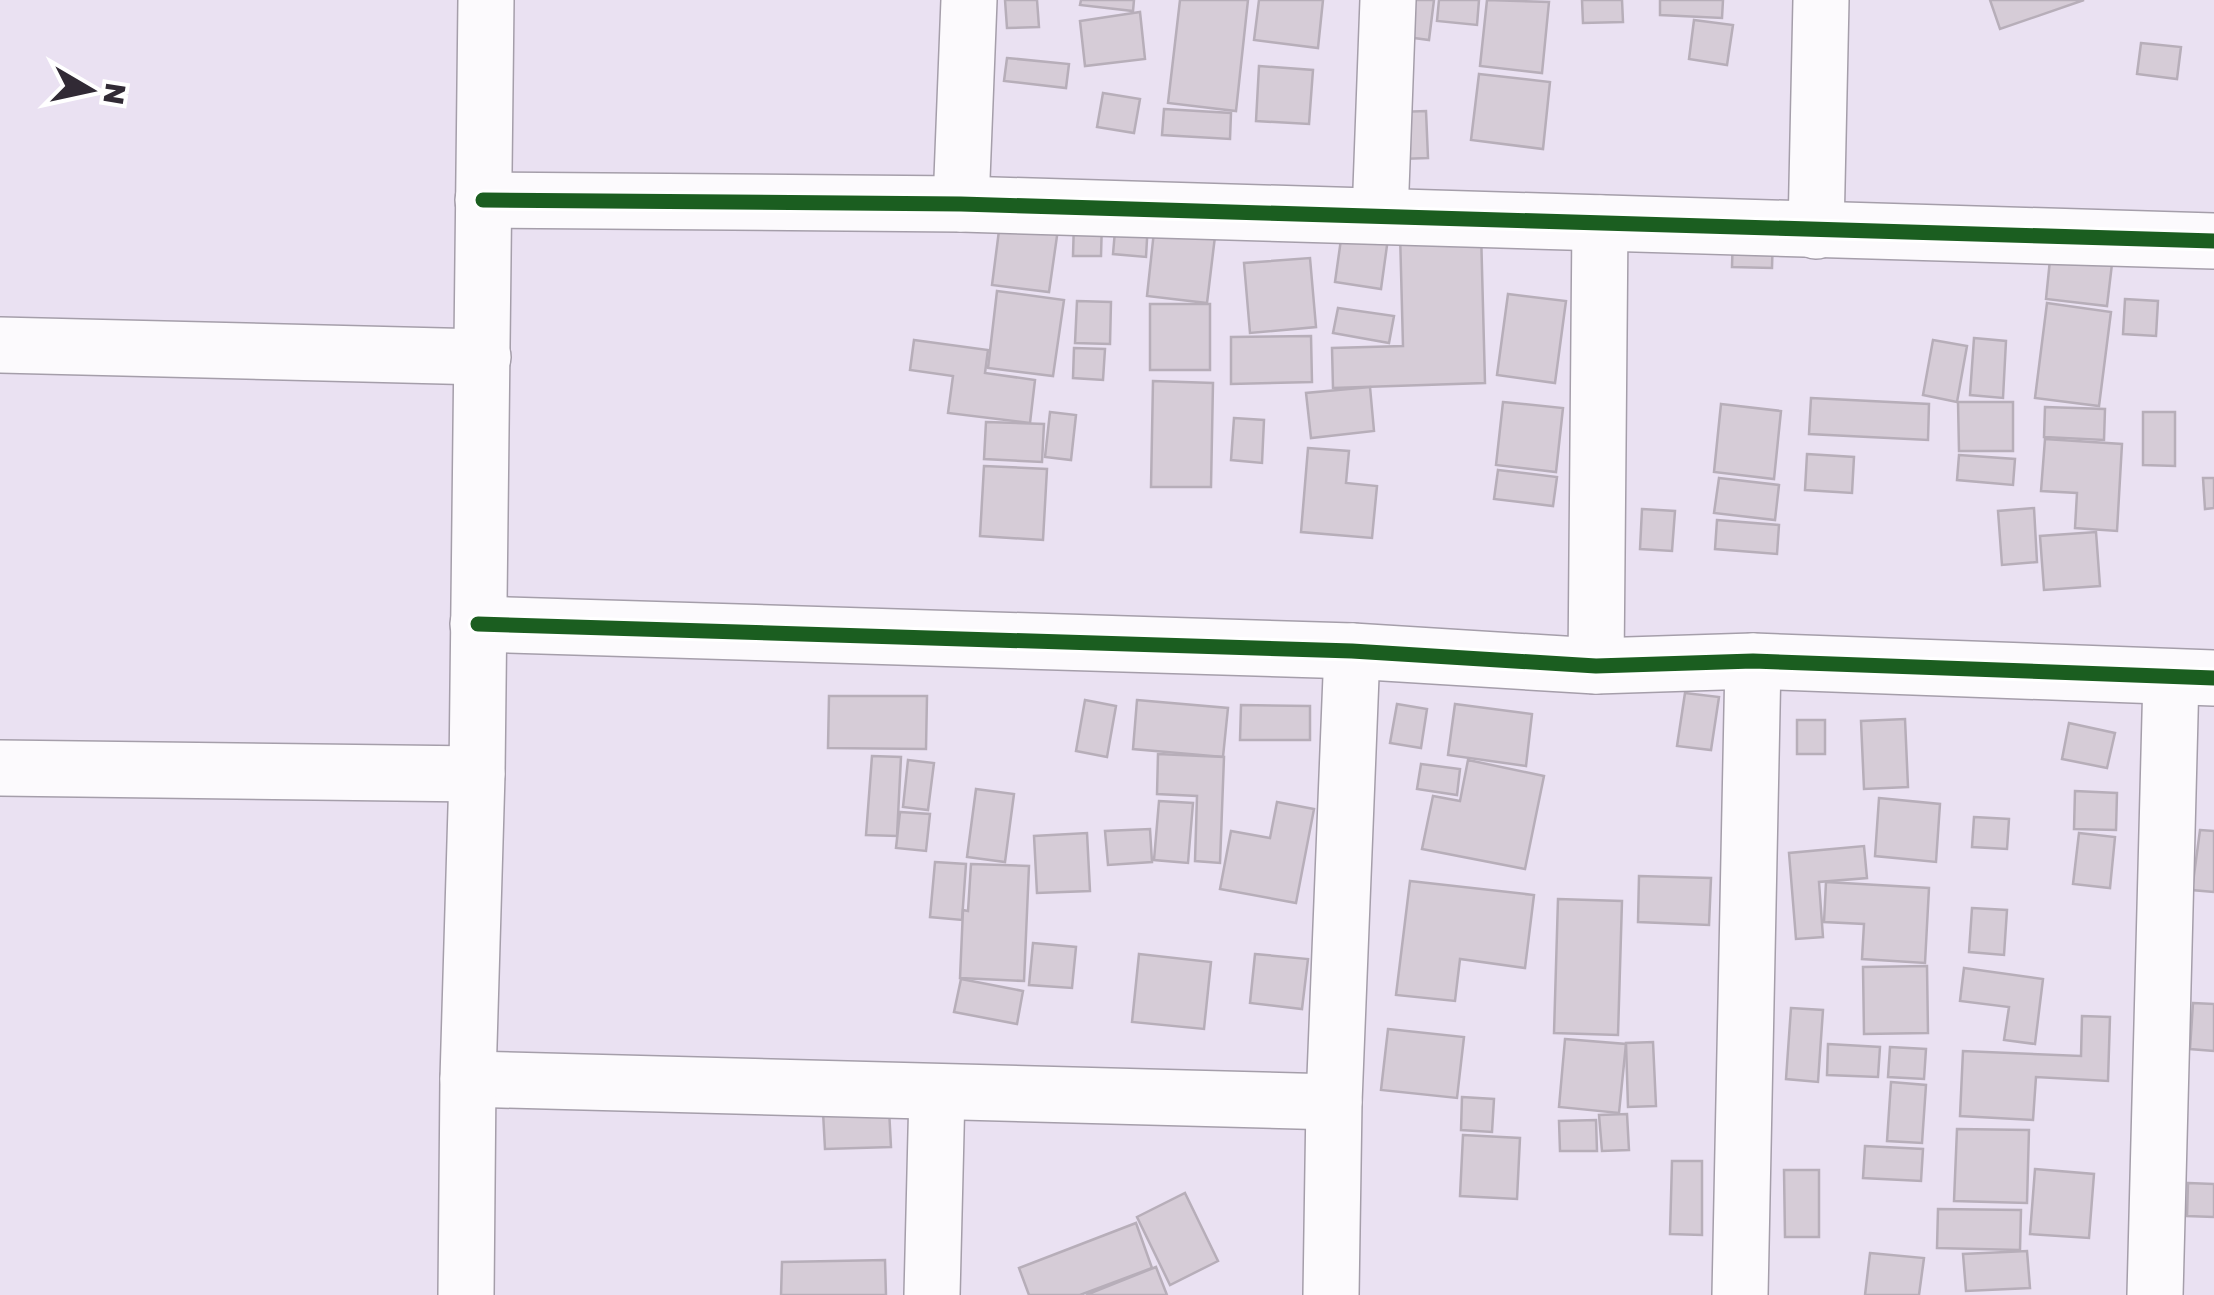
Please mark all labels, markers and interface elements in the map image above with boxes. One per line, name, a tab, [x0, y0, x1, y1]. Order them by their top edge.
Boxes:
north arrow	[40, 40, 140, 140]
text: N	[97, 81, 133, 107]

